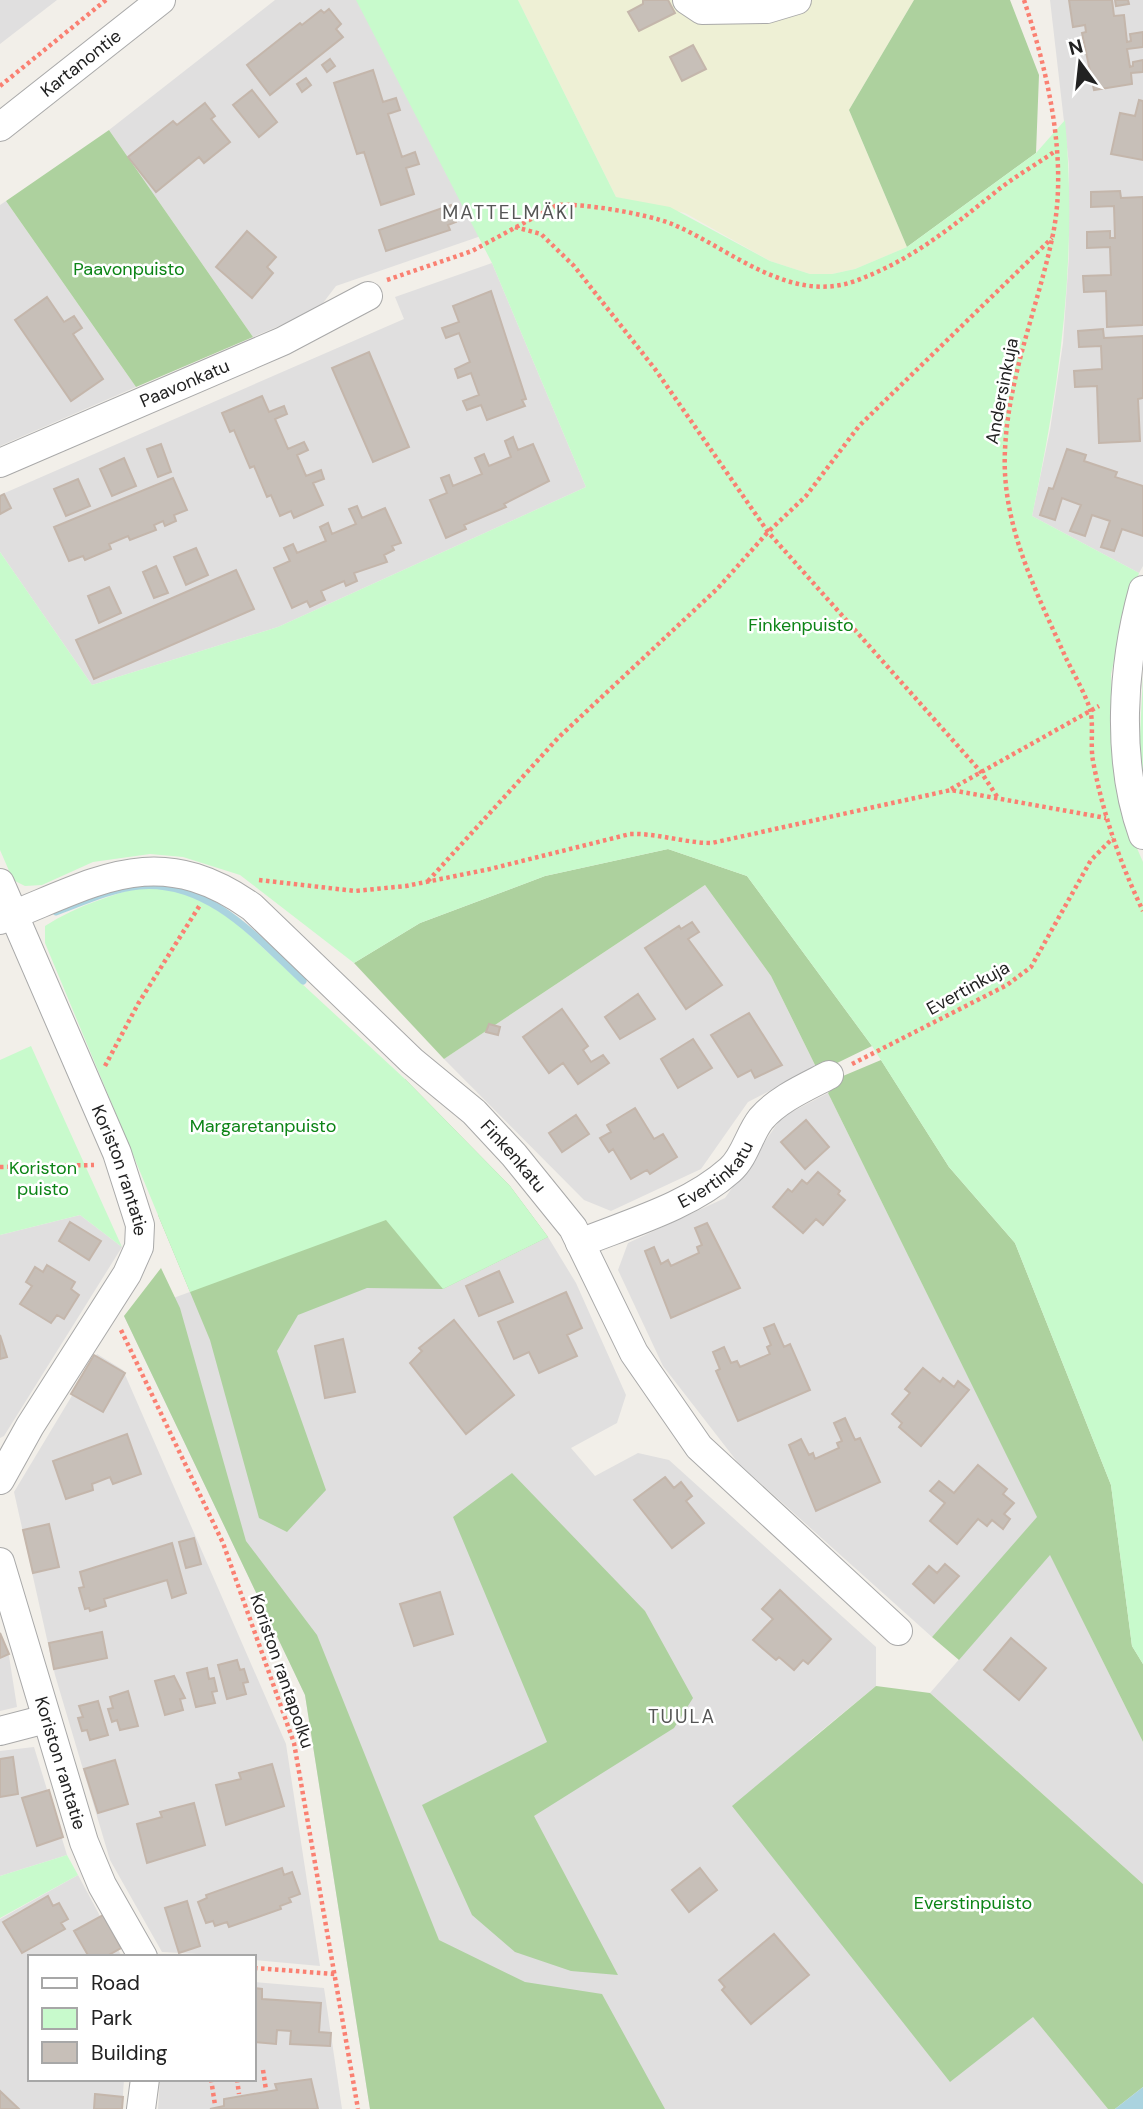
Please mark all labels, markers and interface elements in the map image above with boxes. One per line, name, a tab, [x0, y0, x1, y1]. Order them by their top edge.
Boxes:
street label: Kartanontie	[36, 24, 126, 102]
north arrow	[1045, 28, 1115, 98]
text: N	[1066, 33, 1086, 61]
district label: MATTELMÄKI	[442, 200, 576, 225]
park label: Paavonpuisto	[73, 257, 185, 281]
street label: Andersinkuja	[980, 336, 1024, 446]
street label: Paavonkatu	[136, 354, 233, 413]
park label: Finkenpuisto	[748, 613, 854, 637]
street label: Evertinkuja	[922, 955, 1014, 1021]
street label: Koriston rantatie	[86, 1101, 152, 1237]
park label: Margaretanpuisto	[190, 1114, 336, 1138]
street label: Finkenkatu	[475, 1115, 552, 1198]
street label: Evertinkatu	[674, 1137, 759, 1214]
park label: Koriston puisto	[9, 1156, 77, 1201]
street label: Koriston rantapolku	[244, 1591, 320, 1751]
street label: Koriston rantatie	[29, 1694, 92, 1833]
district label: TUULA	[648, 1704, 716, 1729]
park label: Everstinpuisto	[914, 1891, 1032, 1915]
legend	[28, 1955, 256, 2081]
text: Road	[91, 1969, 140, 1997]
text: Park	[91, 2004, 133, 2032]
text: Building	[91, 2039, 168, 2067]

